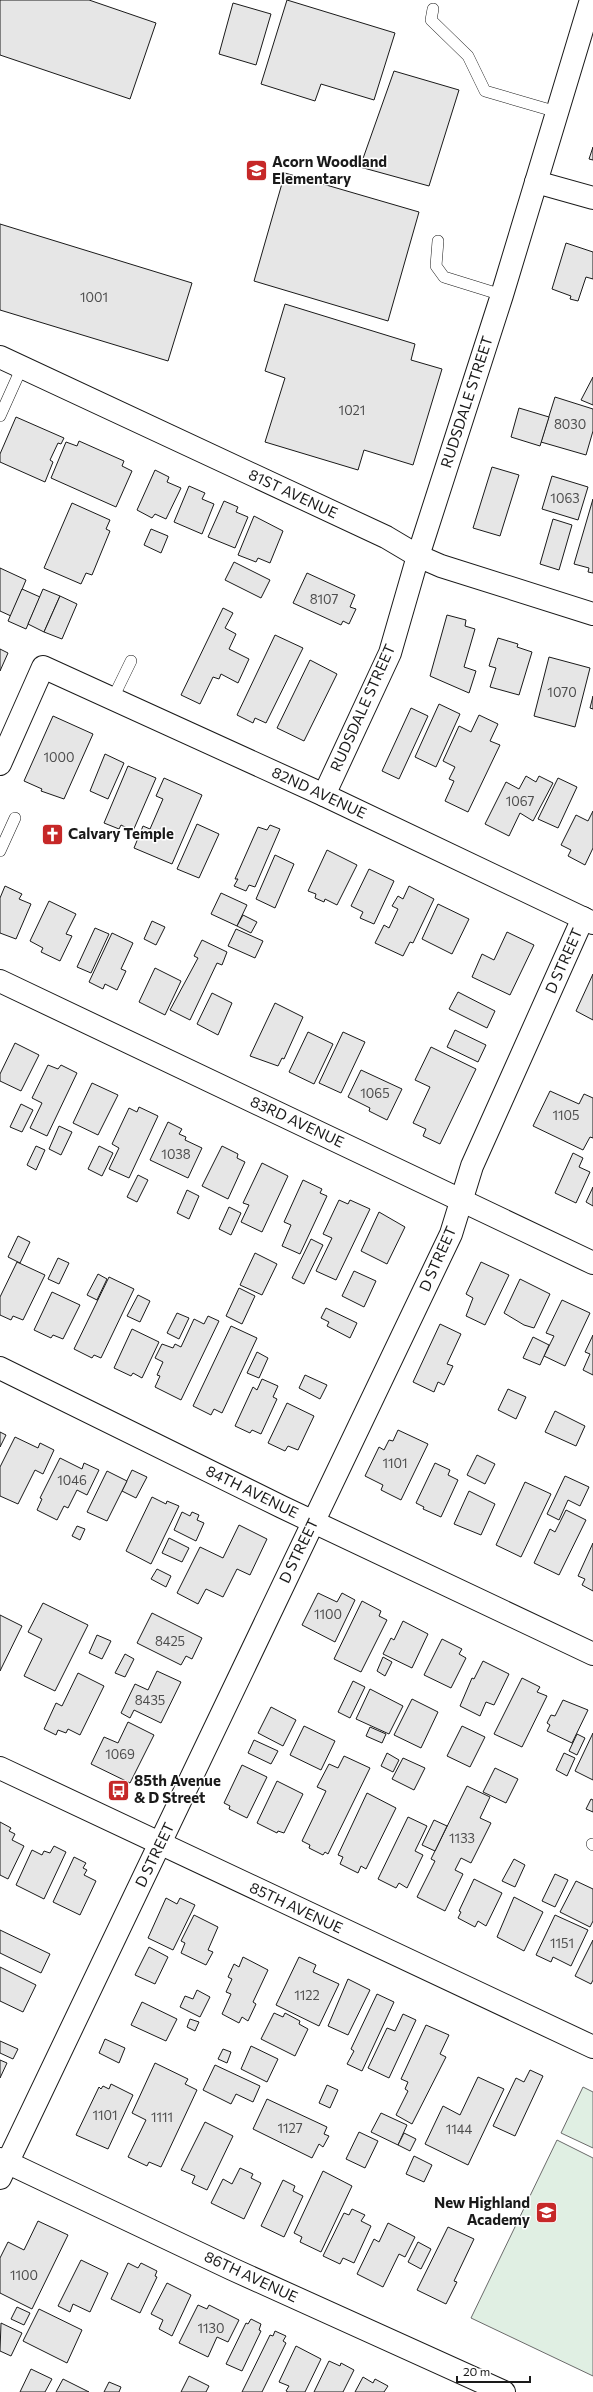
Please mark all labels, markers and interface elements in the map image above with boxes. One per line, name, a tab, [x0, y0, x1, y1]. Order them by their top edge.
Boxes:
place label: Acorn Woodland Elementary	[272, 152, 387, 187]
school or university icon: Acorn Woodland Elementary	[243, 158, 269, 184]
house number: 1001	[80, 289, 108, 305]
street label: RUDSDALE STREET	[436, 333, 496, 470]
house number: 1021	[339, 402, 365, 418]
house number: 8030	[554, 416, 586, 432]
street label: 81ST AVENUE	[246, 465, 341, 522]
house number: 1063	[550, 490, 580, 506]
house number: 8107	[310, 591, 339, 607]
street label: RUDSDALE STREET	[326, 641, 398, 774]
house number: 1070	[547, 684, 577, 700]
house number: 1000	[43, 749, 75, 765]
street label: 82ND AVENUE	[269, 762, 370, 822]
house number: 1067	[506, 793, 535, 809]
church icon: Calvary Temple	[39, 821, 65, 847]
place label: Calvary Temple	[68, 824, 174, 842]
street label: D STREET	[541, 925, 586, 996]
house number: 1065	[360, 1085, 390, 1101]
street label: 83RD AVENUE	[248, 1092, 347, 1151]
house number: 1105	[552, 1107, 580, 1123]
house number: 1038	[161, 1146, 191, 1162]
street label: D STREET	[415, 1223, 460, 1294]
house number: 1101	[382, 1455, 408, 1471]
street label: 84TH AVENUE	[203, 1461, 302, 1521]
house number: 1046	[57, 1472, 87, 1488]
street label: D STREET	[275, 1515, 322, 1586]
house number: 1100	[314, 1606, 342, 1622]
house number: 8425	[155, 1633, 185, 1649]
house number: 8435	[135, 1692, 165, 1708]
house number: 1069	[105, 1746, 135, 1762]
place label: 85th Avenue & D Street	[134, 1771, 221, 1806]
bus stop icon: 85th Avenue & D Street	[105, 1777, 131, 1803]
street label: D STREET	[131, 1819, 178, 1890]
house number: 1133	[449, 1830, 475, 1846]
street label: 85TH AVENUE	[247, 1878, 346, 1937]
house number: 1151	[550, 1935, 574, 1951]
house number: 1122	[294, 1987, 320, 2003]
house number: 1101	[92, 2107, 118, 2123]
house number: 1111	[151, 2109, 173, 2125]
house number: 1127	[277, 2120, 303, 2136]
house number: 1144	[446, 2121, 473, 2137]
place label: New Highland Academy	[434, 2193, 531, 2228]
school or university icon: New Highland Academy	[533, 2199, 559, 2225]
street label: 86TH AVENUE	[202, 2247, 301, 2306]
house number: 1100	[10, 2267, 38, 2283]
house number: 1130	[197, 2320, 225, 2336]
scale bar	[457, 2358, 530, 2384]
text: 20 m	[463, 2364, 490, 2378]

